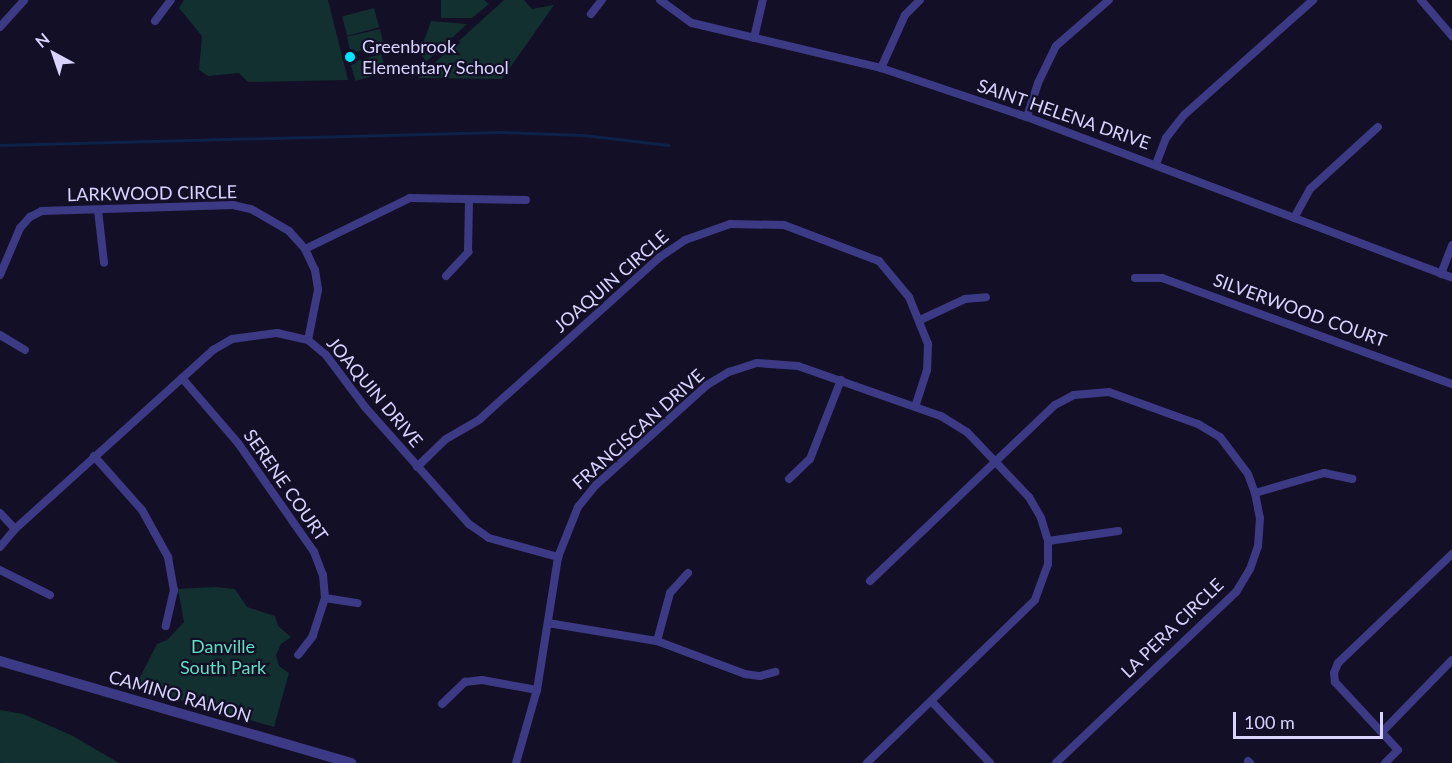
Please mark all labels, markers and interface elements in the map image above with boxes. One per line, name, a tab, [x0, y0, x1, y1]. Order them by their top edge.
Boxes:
north arrow	[24, 24, 84, 84]
text: N	[31, 29, 53, 51]
place label: Greenbrook Elementary School	[362, 36, 509, 78]
marker: Greenbrook Elementary School	[343, 50, 357, 64]
street label: SAINT HELENA DRIVE	[974, 74, 1154, 154]
street label: LARKWOOD CIRCLE	[67, 181, 237, 205]
street label: JOAQUIN CIRCLE	[549, 225, 673, 337]
street label: SILVERWOOD COURT	[1211, 269, 1389, 351]
street label: JOAQUIN DRIVE	[323, 333, 427, 451]
street label: FRANCISCAN DRIVE	[568, 364, 708, 494]
street label: SERENE COURT	[239, 425, 333, 545]
street label: LA PERA CIRCLE	[1116, 573, 1228, 683]
park label: Danville South Park	[180, 636, 266, 678]
street label: CAMINO RAMON	[106, 665, 254, 727]
scale bar	[1236, 700, 1386, 738]
text: 100 m	[1244, 711, 1295, 733]

